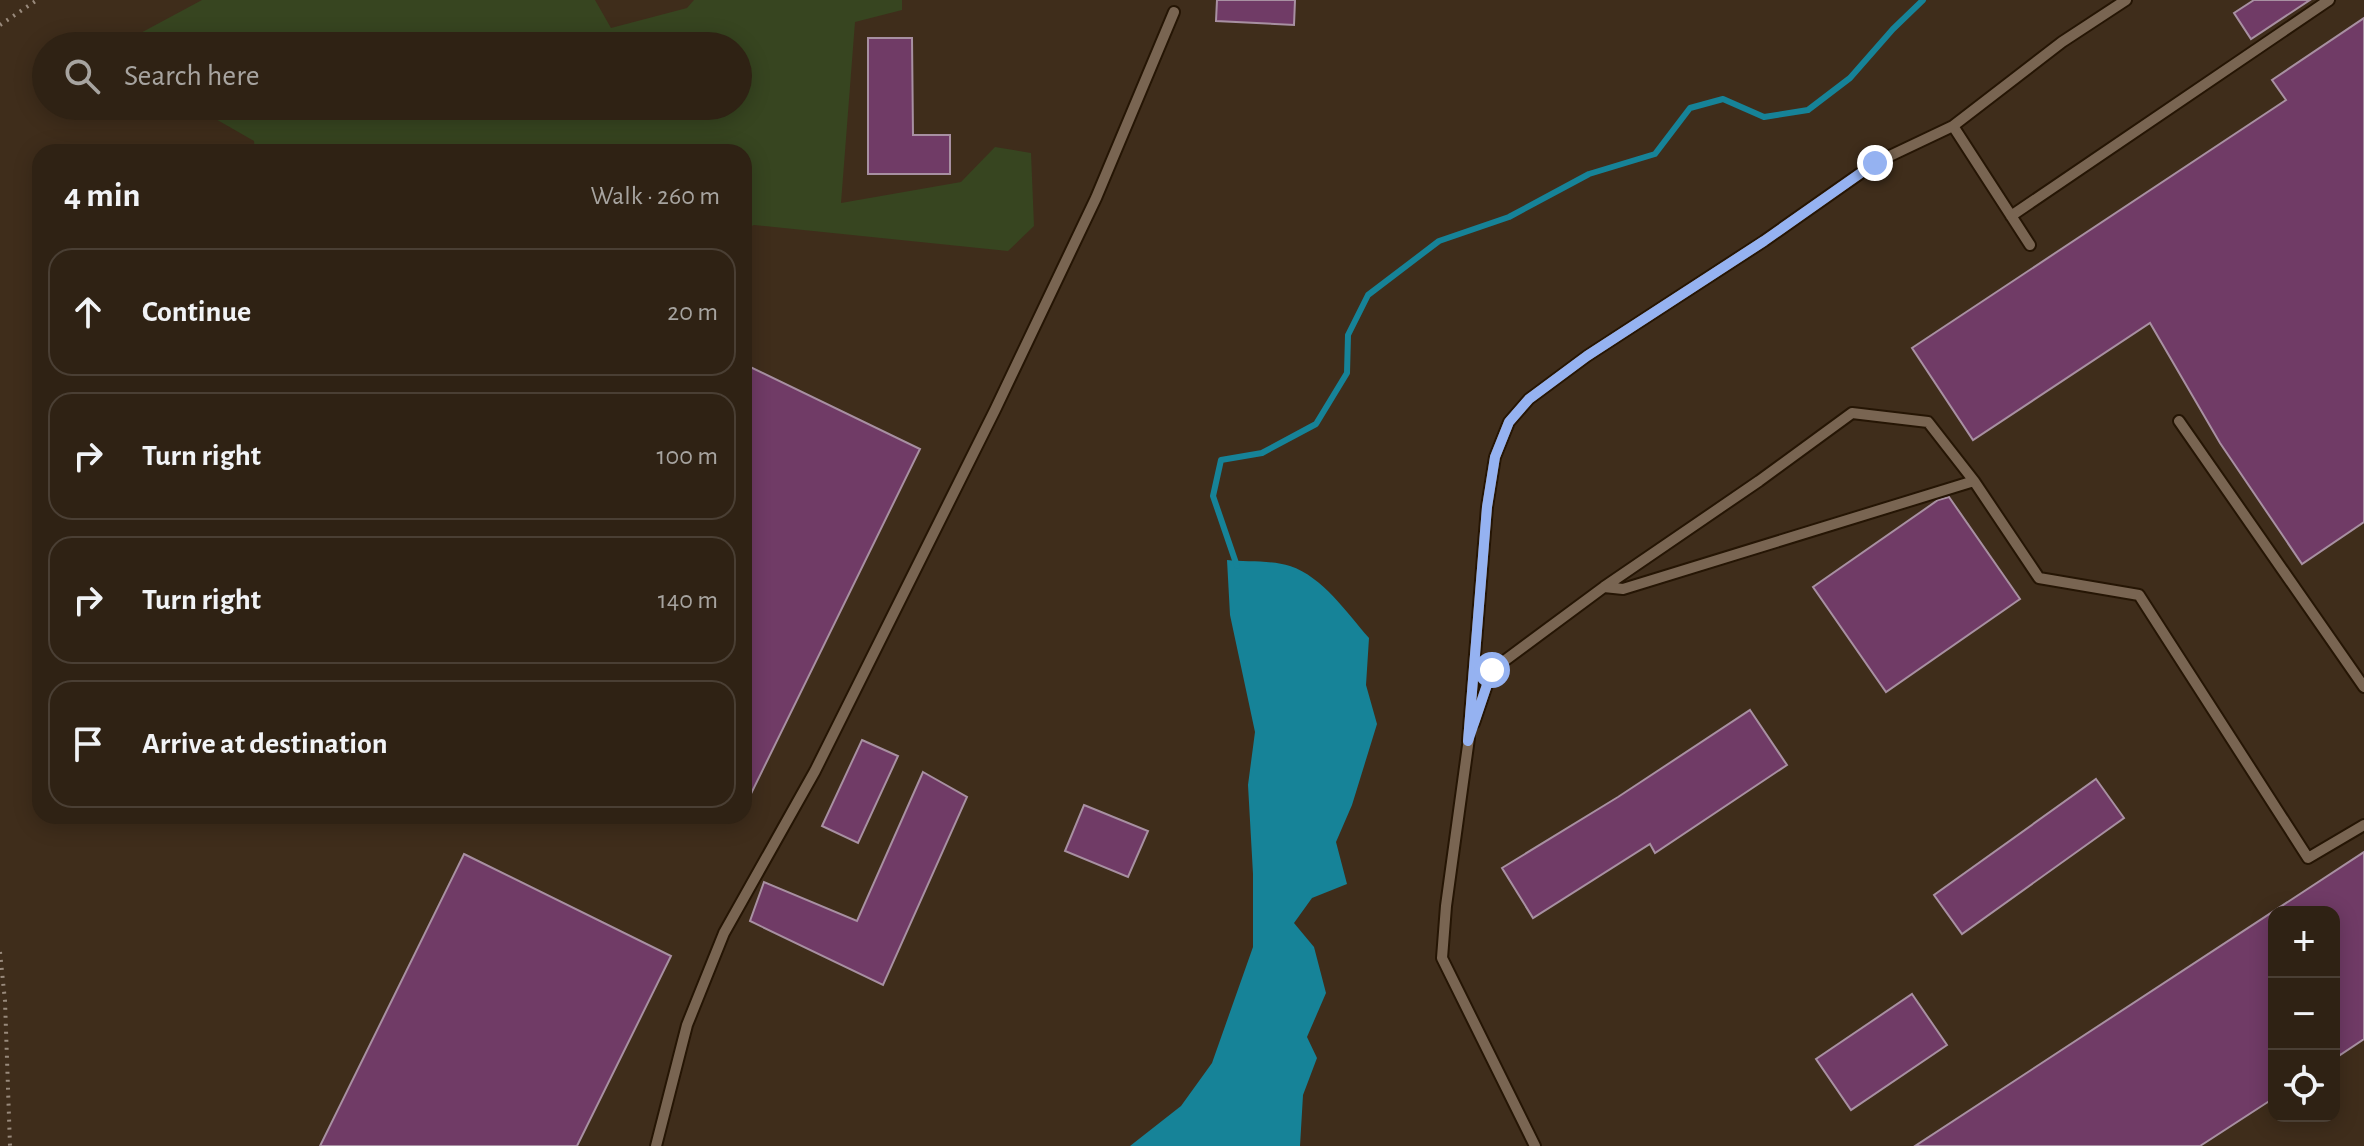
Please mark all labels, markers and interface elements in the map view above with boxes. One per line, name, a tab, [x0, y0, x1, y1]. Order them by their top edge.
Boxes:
search box	[32, 32, 752, 120]
icon: search	[60, 54, 104, 98]
text: Search here	[124, 61, 260, 91]
route end	[1857, 145, 1893, 181]
text: 4 min	[64, 179, 141, 213]
text: Walk · 260 m	[590, 183, 720, 209]
icon: ahead	[66, 290, 110, 334]
text: Continue	[142, 297, 251, 327]
text: 20 m	[667, 299, 718, 325]
icon: right	[66, 434, 110, 478]
text: Turn right	[142, 441, 261, 471]
text: 100 m	[657, 443, 718, 469]
icon: right	[66, 578, 110, 622]
text: Turn right	[142, 585, 261, 615]
text: 140 m	[658, 587, 718, 613]
route start	[1474, 652, 1510, 688]
icon: arrive	[66, 722, 110, 766]
text: Arrive at destination	[142, 729, 388, 759]
map controls	[2268, 906, 2340, 1122]
button: +	[2268, 906, 2340, 978]
button: −	[2268, 978, 2340, 1050]
button: locate	[2268, 1050, 2340, 1122]

